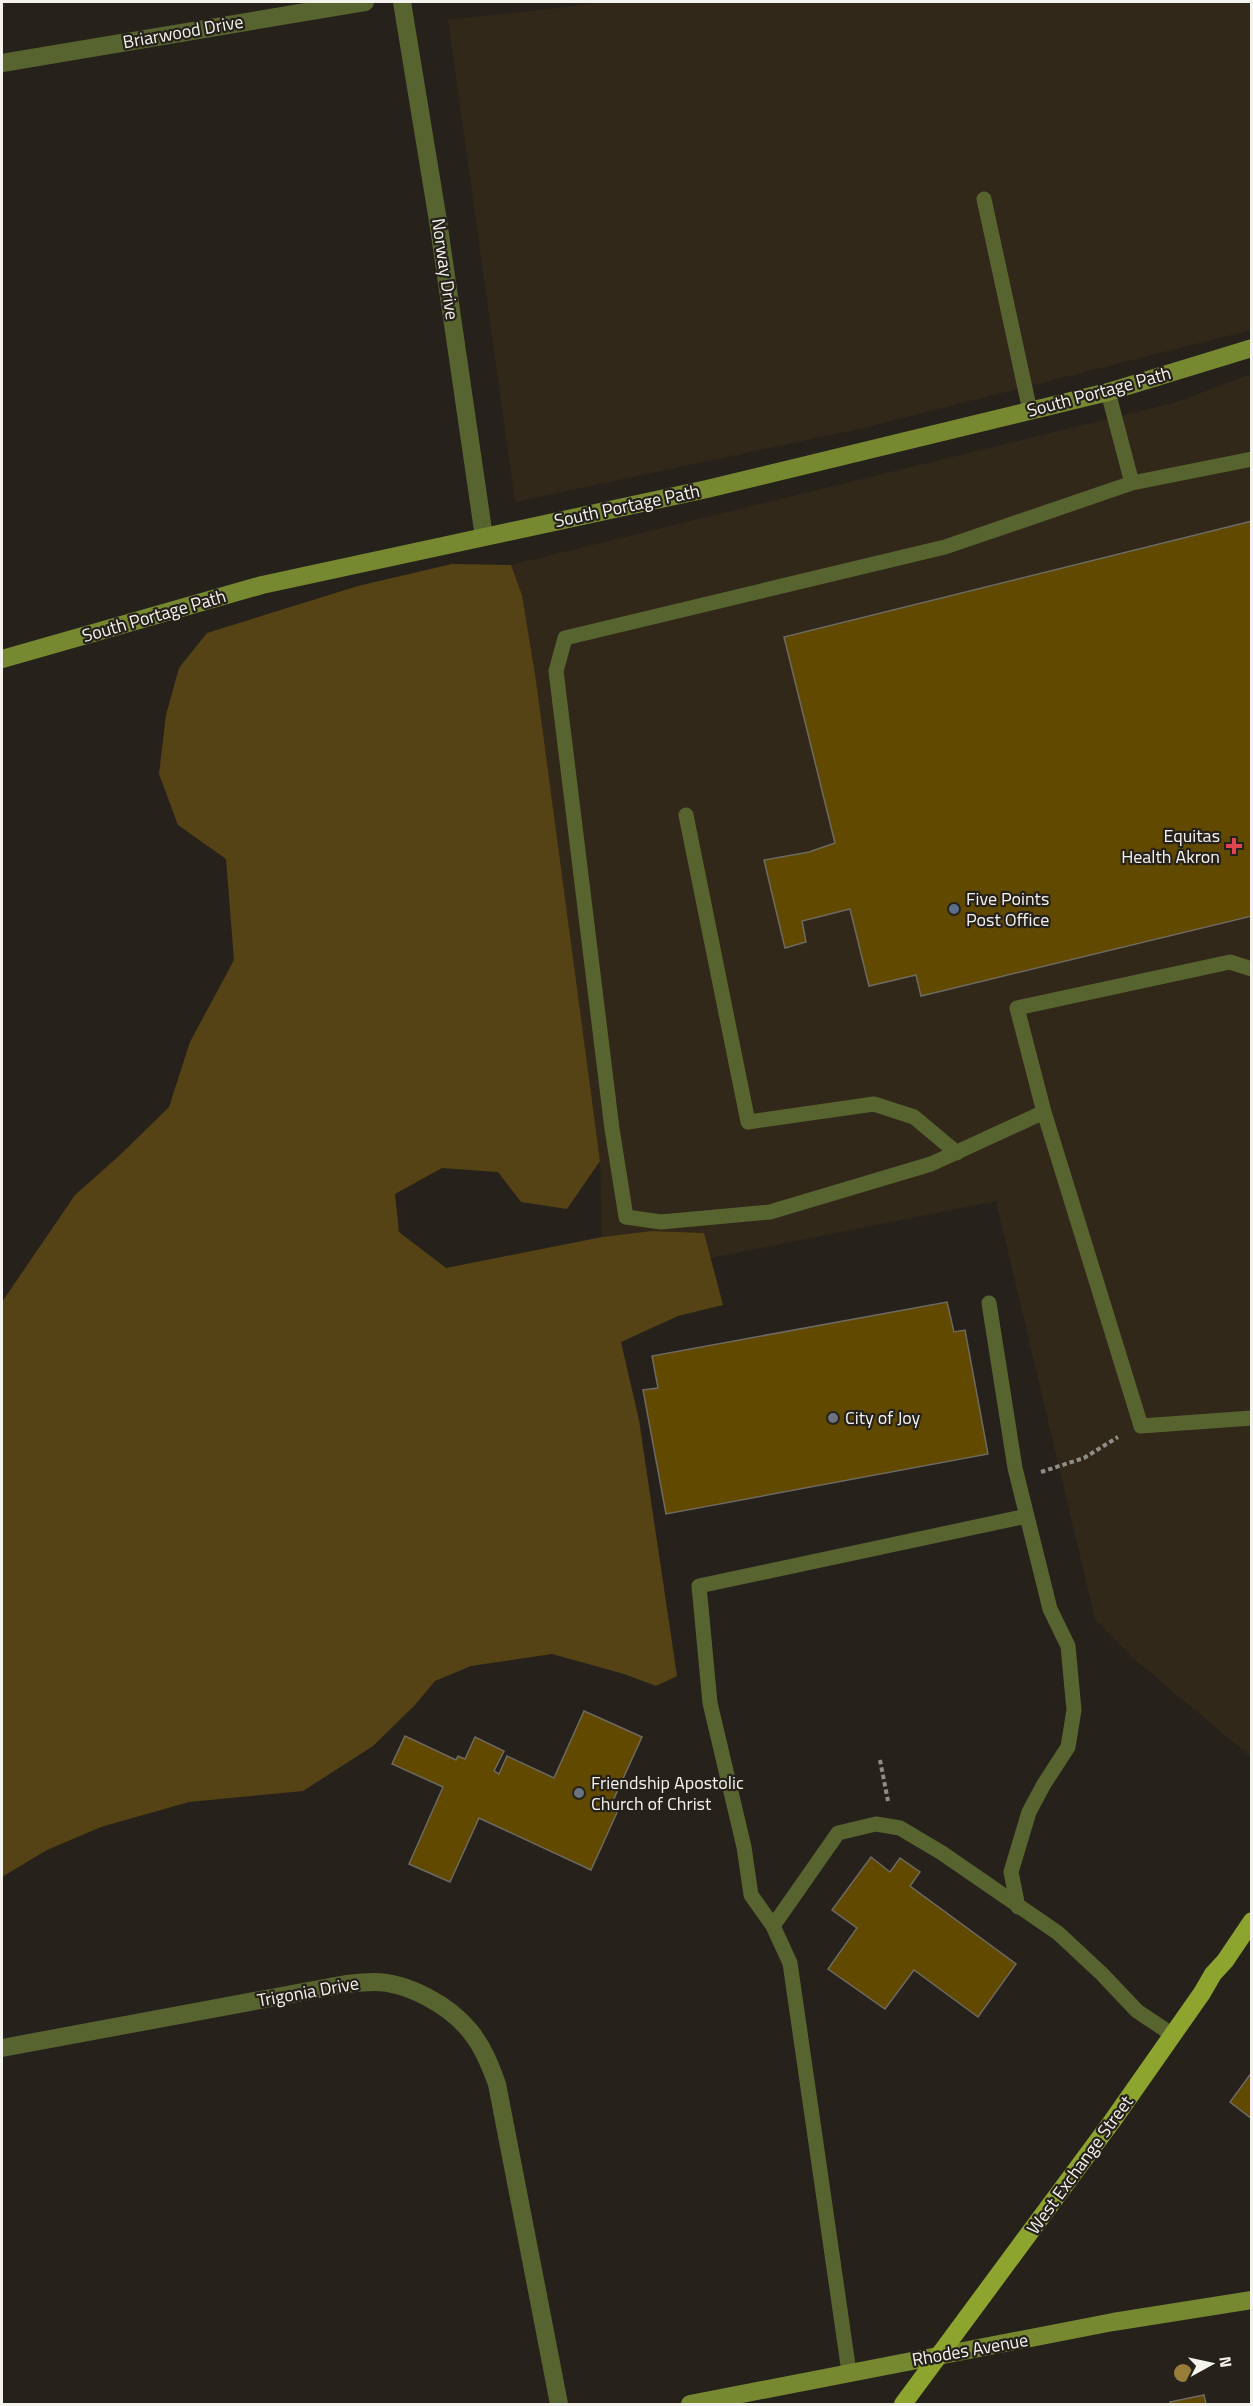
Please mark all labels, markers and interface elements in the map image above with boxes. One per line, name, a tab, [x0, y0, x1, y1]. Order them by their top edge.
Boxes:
street label: Briarwood Drive	[120, 8, 245, 55]
street label: Norway Drive	[425, 216, 466, 322]
street label: South Portage Path	[1024, 359, 1174, 424]
street label: South Portage Path	[552, 477, 702, 534]
street label: South Portage Path	[79, 582, 229, 649]
place label: Equitas Health Akron	[1121, 822, 1220, 870]
marker: Equitas Health Akron	[1225, 837, 1243, 855]
place label: Five Points Post Office	[966, 885, 1049, 933]
marker: Five Points Post Office	[947, 902, 961, 916]
place label: City of Joy	[845, 1404, 921, 1431]
marker: City of Joy	[826, 1411, 840, 1425]
place label: Friendship Apostolic Church of Christ	[591, 1769, 744, 1817]
marker: Friendship Apostolic Church of Christ	[572, 1786, 586, 1800]
street label: Trigonia Drive	[255, 1969, 361, 2014]
street label: West Exchange Street	[1020, 2089, 1140, 2240]
street label: Rhodes Avenue	[910, 2326, 1030, 2373]
north arrow	[1181, 2334, 1241, 2394]
text: N	[1213, 2355, 1239, 2369]

